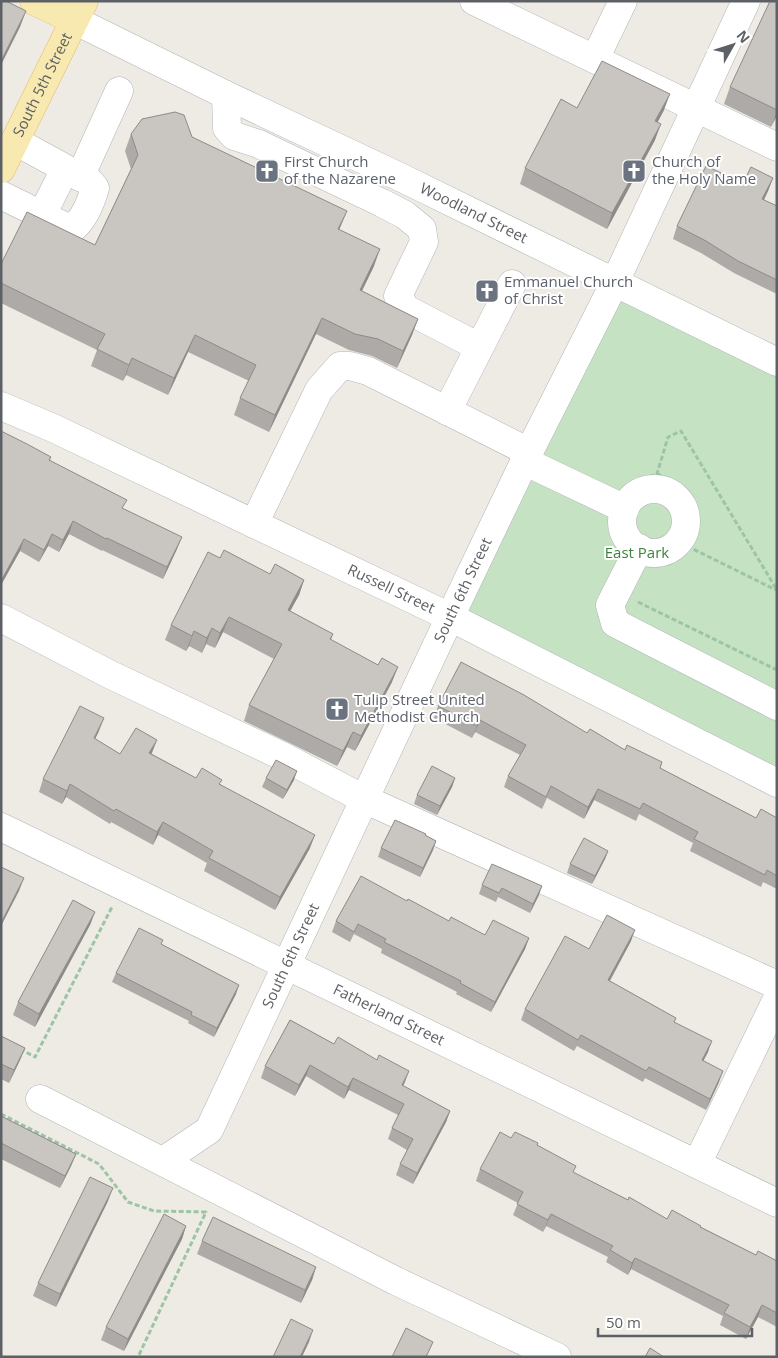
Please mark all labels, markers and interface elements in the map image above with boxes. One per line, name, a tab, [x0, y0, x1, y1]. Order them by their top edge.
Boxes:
north arrow	[708, 20, 758, 70]
text: N	[733, 26, 754, 47]
street label: South 5th Street	[8, 29, 76, 140]
place label: First Church of the Nazarene	[284, 151, 396, 188]
place label: Church of the Holy Name	[652, 151, 756, 188]
church icon: First Church of the Nazarene	[254, 158, 280, 184]
church icon: Church of the Holy Name	[621, 158, 647, 184]
street label: Woodland Street	[417, 177, 531, 247]
place label: Emmanuel Church of Christ	[504, 271, 633, 308]
church icon: Emmanuel Church of Christ	[474, 278, 500, 304]
street label: South 6th Street	[428, 534, 496, 645]
park label: East Park	[605, 542, 669, 562]
street label: Russell Street	[345, 559, 439, 617]
place label: Tulip Street United Methodist Church	[354, 689, 485, 726]
church icon: Tulip Street United Methodist Church	[324, 696, 350, 722]
street label: South 6th Street	[257, 899, 323, 1011]
street label: Fatherland Street	[330, 979, 448, 1050]
scale bar	[598, 1306, 752, 1338]
text: 50 m	[606, 1312, 641, 1332]

